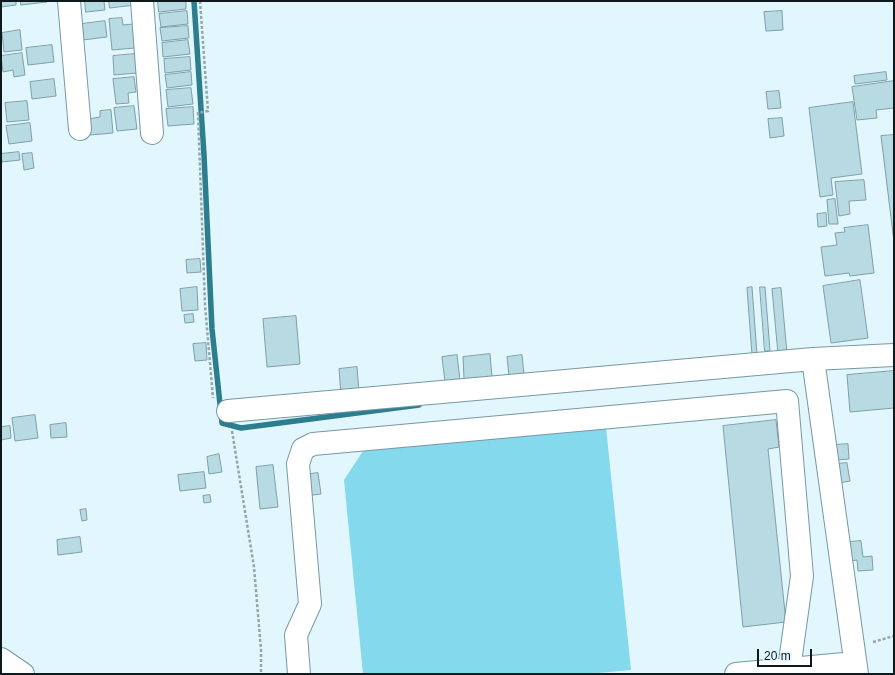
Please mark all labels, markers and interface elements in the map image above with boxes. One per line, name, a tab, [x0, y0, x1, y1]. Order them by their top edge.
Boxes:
scale bar	[759, 641, 814, 667]
text: 20 m	[764, 649, 791, 663]

